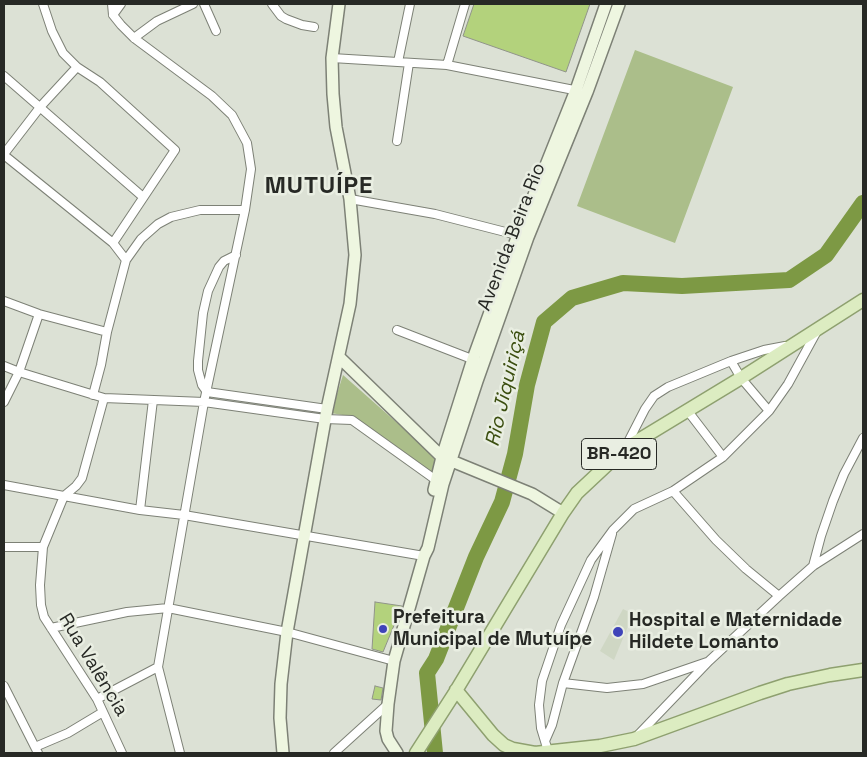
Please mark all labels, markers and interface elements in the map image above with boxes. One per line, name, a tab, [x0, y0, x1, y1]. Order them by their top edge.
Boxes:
street label: Avenida Beira Rio	[473, 160, 551, 314]
district label: MUTUÍPE	[264, 172, 374, 200]
water label: Rio Jiquiriçá	[481, 329, 531, 449]
road number: BR-420	[582, 438, 656, 469]
place label: Prefeitura Municipal de Mutuípe	[393, 607, 592, 651]
street label: Rua Valência	[53, 609, 133, 721]
place label: Hospital e Maternidade Hildete Lomanto	[629, 610, 842, 654]
marker: Prefeitura Municipal de Mutuípe	[377, 623, 389, 635]
marker: Hospital e Maternidade Hildete Lomanto	[611, 625, 625, 639]

